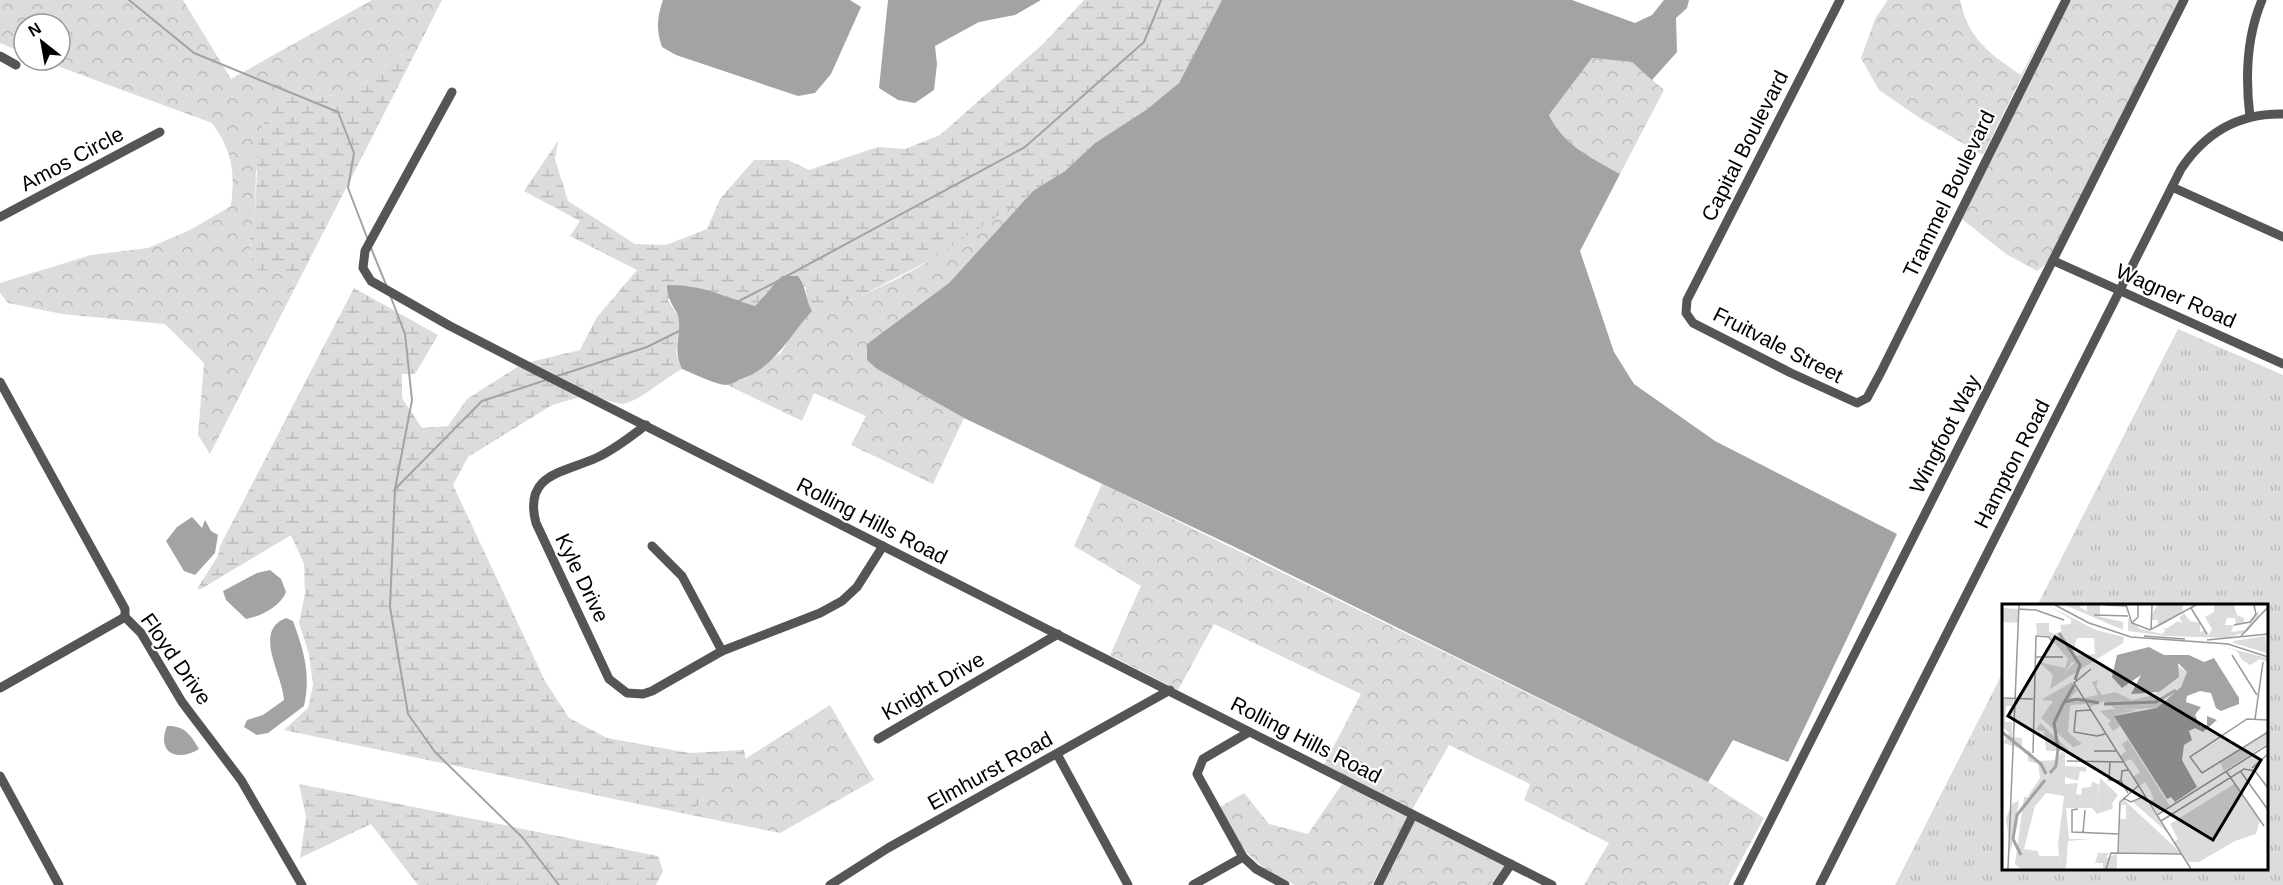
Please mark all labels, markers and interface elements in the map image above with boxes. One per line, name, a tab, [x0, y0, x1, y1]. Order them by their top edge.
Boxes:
north arrow	[12, 12, 72, 72]
text: N	[25, 19, 44, 40]
street label: Capital Boulevard	[1697, 67, 1792, 225]
street label: Trammel Boulevard	[1898, 107, 1999, 281]
street label: Amos Circle	[16, 122, 127, 195]
street label: Wagner Road	[2113, 259, 2240, 332]
street label: Fruitvale Street	[1710, 302, 1847, 387]
street label: Wingfoot Way	[1905, 370, 1985, 497]
street label: Hampton Road	[1969, 396, 2054, 532]
street label: Rolling Hills Road	[793, 473, 951, 568]
street label: Kyle Drive	[551, 530, 614, 626]
inset map	[2002, 604, 2268, 870]
street label: Floyd Drive	[137, 609, 216, 709]
street label: Knight Drive	[877, 647, 988, 724]
street label: Rolling Hills Road	[1227, 692, 1385, 787]
street label: Elmhurst Road	[923, 727, 1056, 814]

